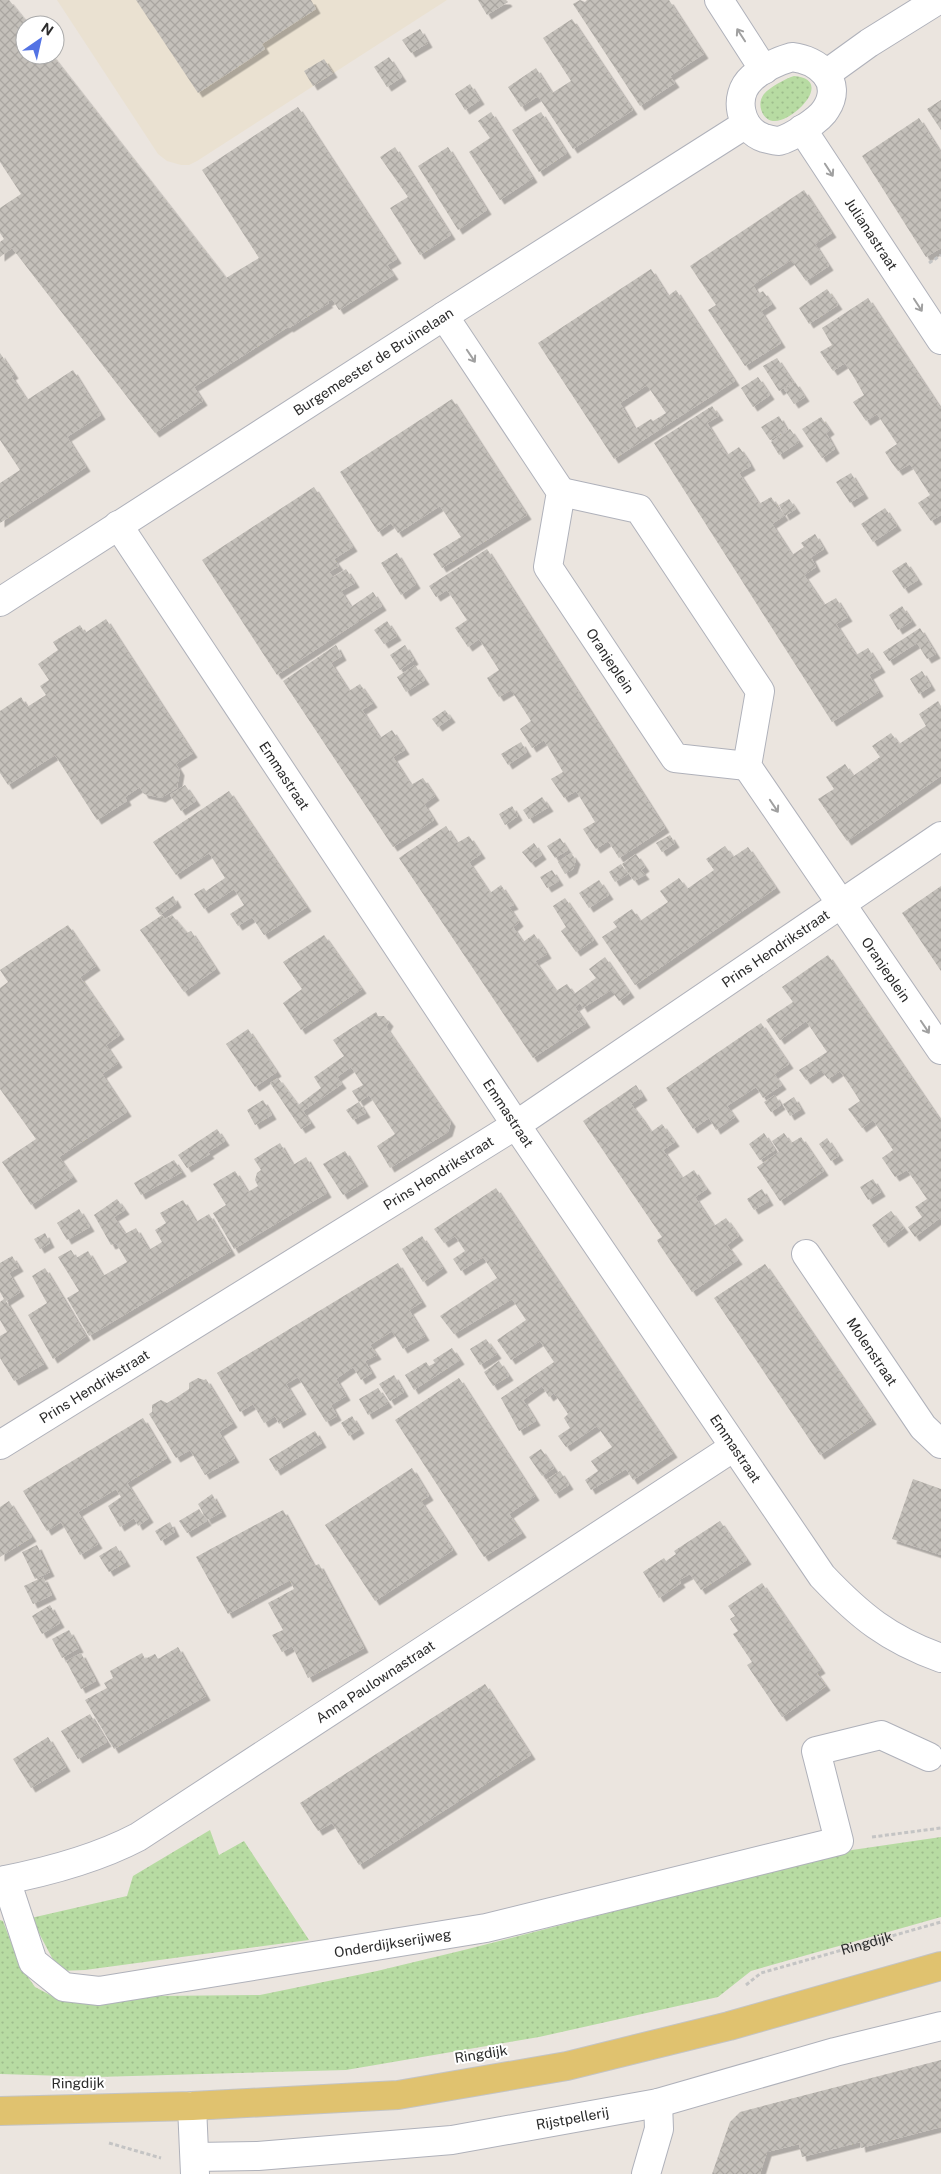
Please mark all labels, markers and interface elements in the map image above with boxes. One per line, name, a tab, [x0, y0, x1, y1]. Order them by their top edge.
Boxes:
north arrow	[15, 15, 65, 65]
text: N	[38, 20, 56, 39]
one-way arrow	[736, 29, 746, 43]
one-way arrow	[823, 163, 834, 177]
street label: Julianastraat	[842, 195, 901, 273]
one-way arrow	[913, 298, 923, 312]
street label: Burgemeester de Bruïnelaan	[290, 304, 456, 419]
one-way arrow	[466, 349, 476, 363]
street label: Oranjeplein	[583, 625, 638, 696]
street label: Emmastraat	[256, 739, 313, 813]
one-way arrow	[769, 799, 779, 813]
street label: Prins Hendrikstraat	[719, 906, 832, 991]
street label: Oranjeplein	[858, 934, 914, 1005]
one-way arrow	[920, 1020, 930, 1034]
street label: Emmastraat	[480, 1076, 537, 1150]
street label: Prins Hendrikstraat	[381, 1133, 497, 1213]
street label: Molenstraat	[844, 1315, 901, 1389]
street label: Prins Hendrikstraat	[36, 1346, 152, 1427]
street label: Emmastraat	[707, 1412, 764, 1486]
street label: Anna Paulownastraat	[313, 1637, 438, 1726]
street label: Onderdijkserijweg	[333, 1926, 453, 1961]
street label: Ringdijk	[839, 1928, 894, 1958]
street label: Ringdijk	[454, 2042, 509, 2066]
street label: Ringdijk	[51, 2075, 105, 2091]
street label: Rijstpellerij	[535, 2104, 610, 2133]

